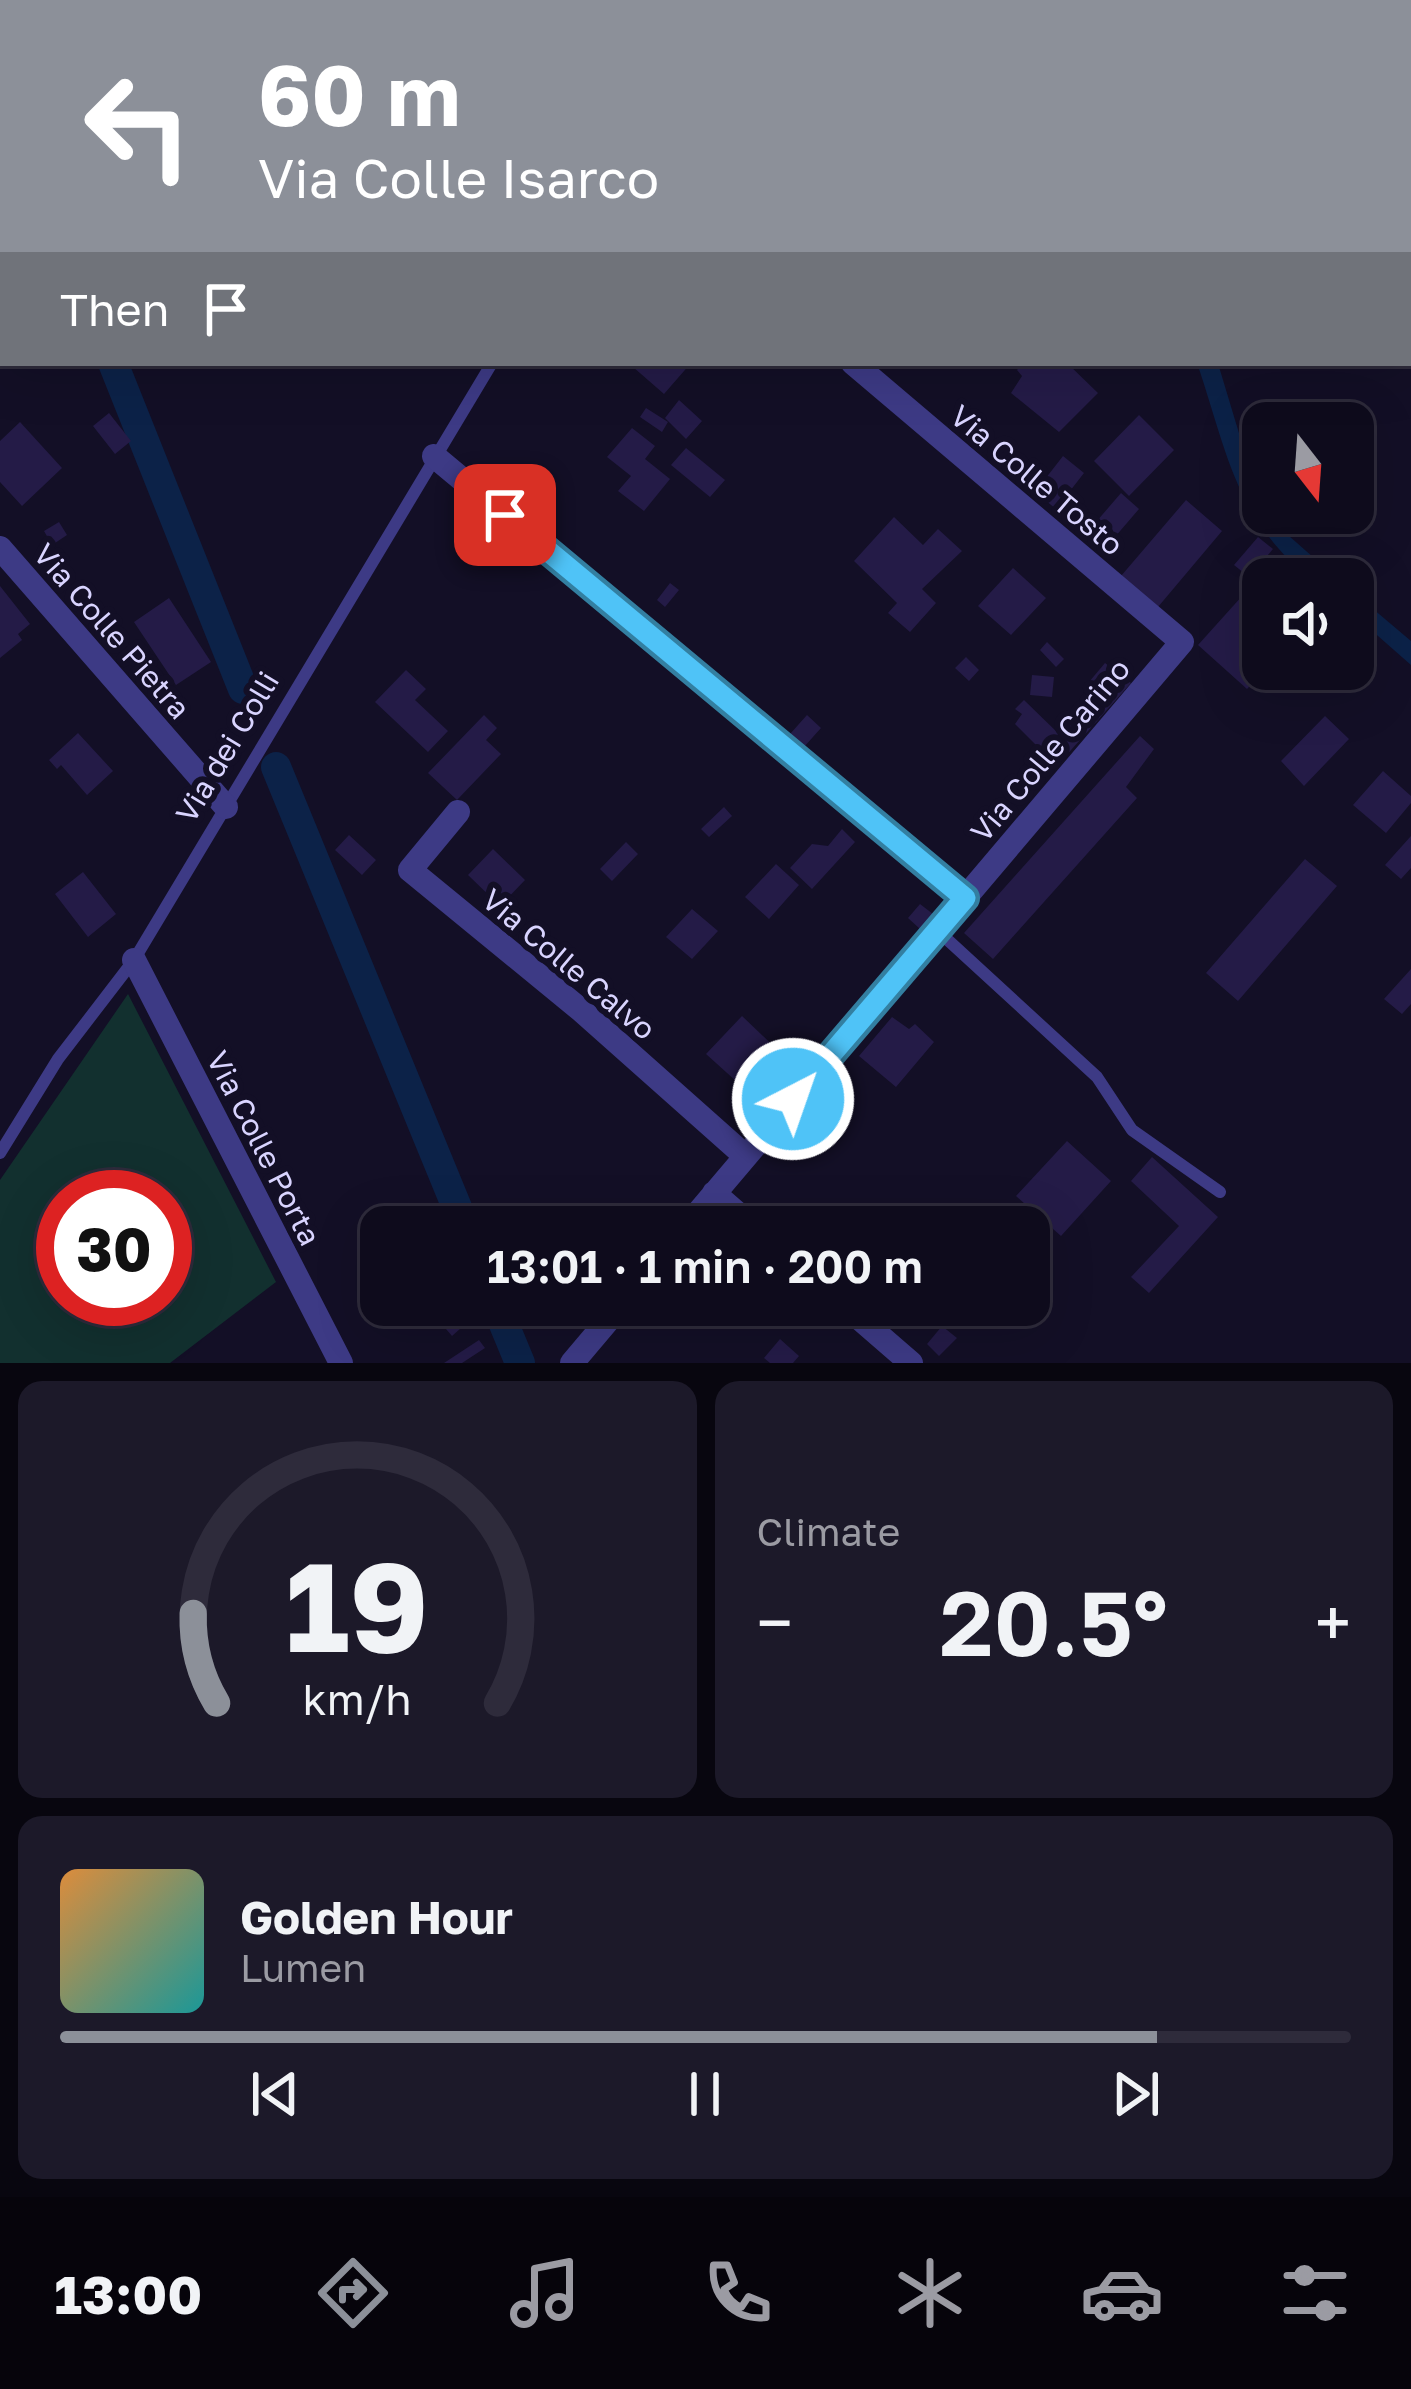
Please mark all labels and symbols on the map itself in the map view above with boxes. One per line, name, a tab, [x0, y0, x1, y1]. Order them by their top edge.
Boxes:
street label: Via Colle Tosto	[943, 397, 1131, 563]
north arrow	[1242, 402, 1374, 534]
pin	[454, 464, 556, 566]
street label: Via Colle Pietra	[26, 536, 198, 726]
street label: Via Colle Carino	[963, 651, 1137, 849]
street label: Via dei Colli	[168, 665, 286, 829]
street label: Via Colle Calvo	[475, 881, 663, 1047]
position arrow	[730, 1036, 856, 1162]
street label: Via Colle Porta	[200, 1045, 328, 1251]
speed limit sign: 30	[36, 1170, 192, 1326]

